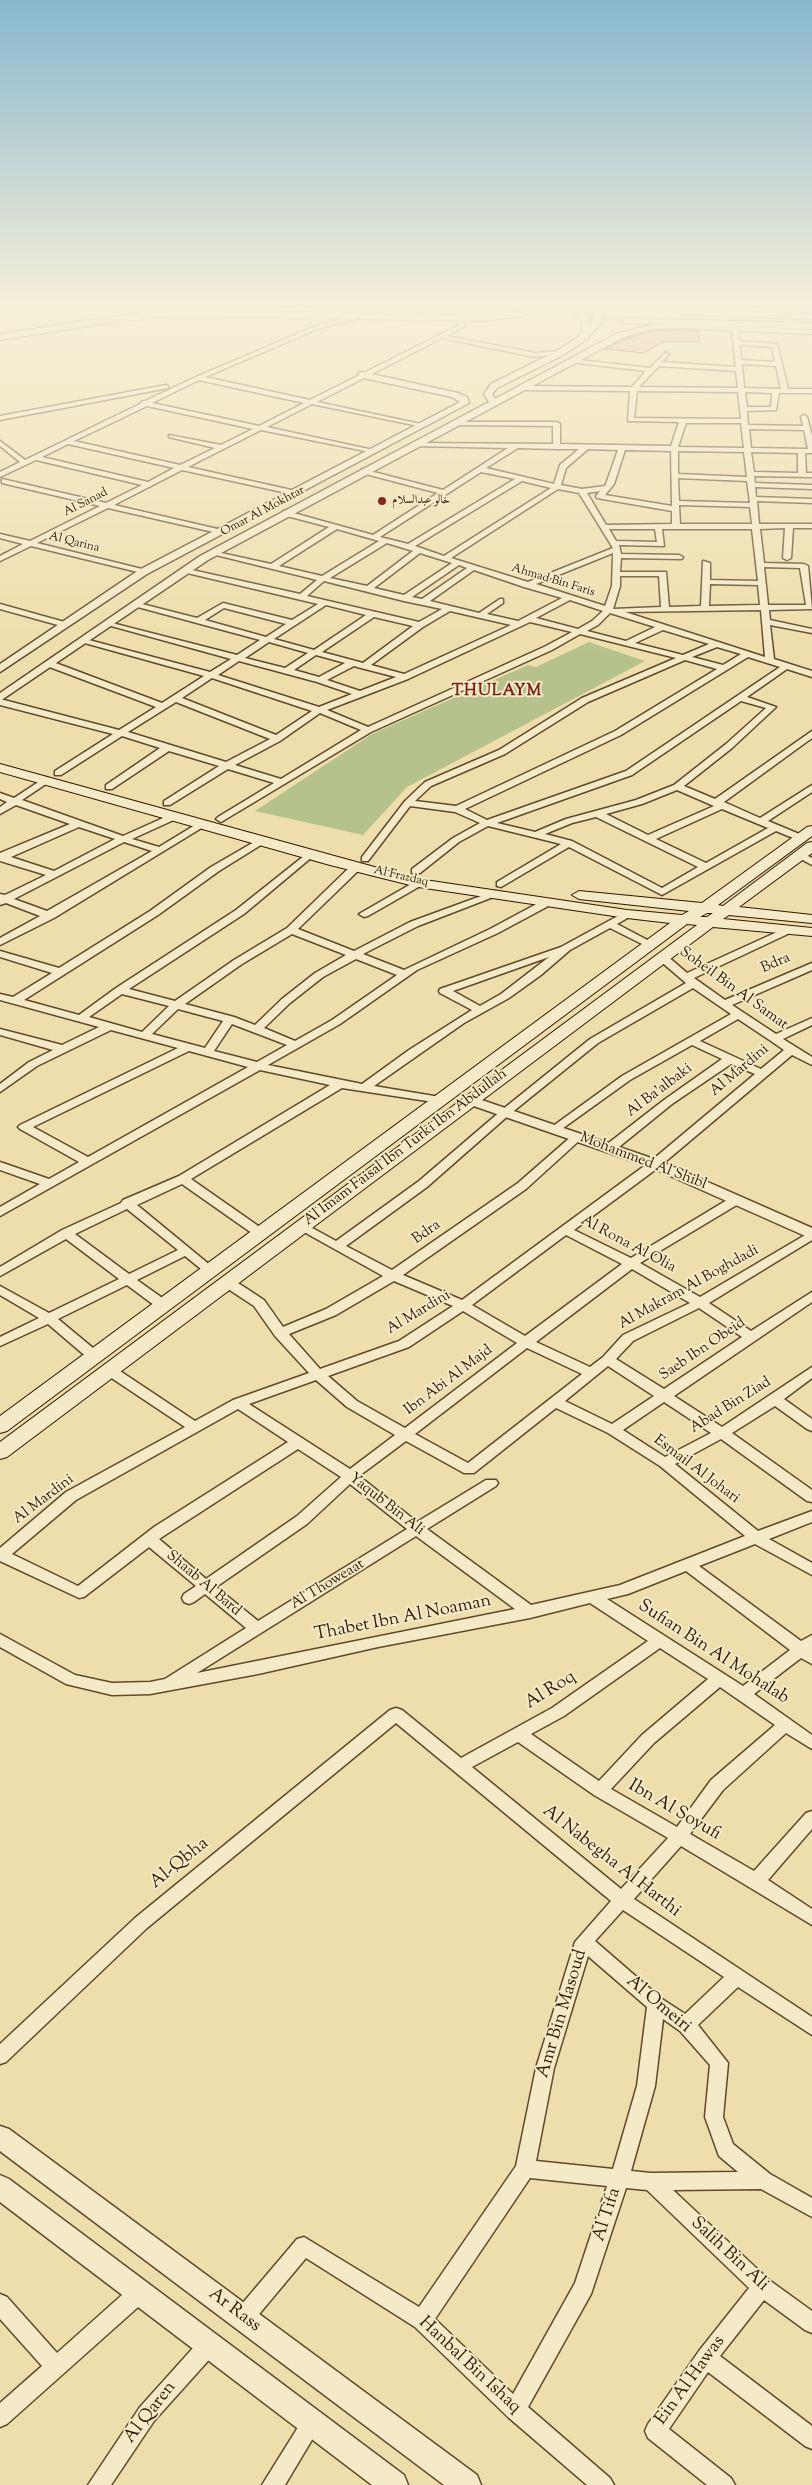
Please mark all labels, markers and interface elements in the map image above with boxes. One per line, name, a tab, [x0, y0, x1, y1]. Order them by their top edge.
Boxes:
street label: Omar Al Mokhtar	[219, 484, 307, 540]
street label: Al Sanad	[62, 486, 110, 520]
place label: خالو عبدالسلام	[392, 494, 450, 508]
marker: خالو عبدالسلام	[376, 495, 388, 507]
street label: Al Qarina	[47, 530, 101, 556]
street label: Ahmad Bin Faris	[510, 561, 596, 601]
district label: THULAYM	[451, 682, 543, 702]
street label: Al Frazdaq	[372, 864, 430, 890]
street label: Soheil Bin Al Samat	[675, 944, 791, 1034]
street label: Bdra	[758, 950, 794, 978]
street label: Al Mardini	[707, 1041, 773, 1101]
street label: Al Ba'albaki	[623, 1060, 697, 1122]
street label: Al Imam Faisal Ibn Turki Ibn Abdullah	[301, 1066, 511, 1230]
street label: Mohammed Al Shibl	[577, 1130, 709, 1194]
street label: Al Rona Al Olia	[578, 1212, 678, 1278]
street label: Bdra	[409, 1217, 445, 1249]
street label: Al Makram Al Boghdadi	[616, 1242, 762, 1334]
street label: Al Mardini	[384, 1287, 454, 1339]
street label: Saeb Ibn Obeid	[657, 1315, 749, 1385]
street label: Ibn Abi Al Majd	[401, 1342, 497, 1420]
street label: Abad Bin Ziad	[687, 1374, 775, 1438]
street label: Esmail Al Johari	[649, 1432, 743, 1508]
street label: Yaqub Bin Ali	[345, 1470, 427, 1540]
street label: Al Mardini	[10, 1471, 78, 1529]
street label: Shaab Al Bard	[162, 1547, 244, 1621]
street label: Al Thoweaat	[288, 1556, 368, 1614]
street label: Thabet Ibn Al Noaman	[313, 1591, 493, 1647]
street label: Sufian Bin Al Mohalab	[633, 1596, 793, 1710]
street label: Al Roq	[522, 1667, 580, 1715]
street label: Ibn Al Soyufi	[624, 1776, 724, 1846]
street label: Al Nabegha Al Harthi	[537, 1801, 685, 1923]
street label: Al-Qbha	[146, 1834, 214, 1894]
street label: Amr Bin Masoud	[533, 1947, 593, 2081]
street label: Al Omeiri	[621, 1971, 695, 2039]
street label: Al Tifa	[589, 2186, 627, 2244]
street label: Salih Bin Ali	[685, 2213, 773, 2297]
street label: Ar Rass	[203, 2284, 265, 2338]
street label: Hanbal Bin Ishaq	[413, 2313, 525, 2419]
street label: Ein Al Hawas	[651, 2332, 731, 2430]
street label: Al Qaren	[120, 2378, 182, 2448]

